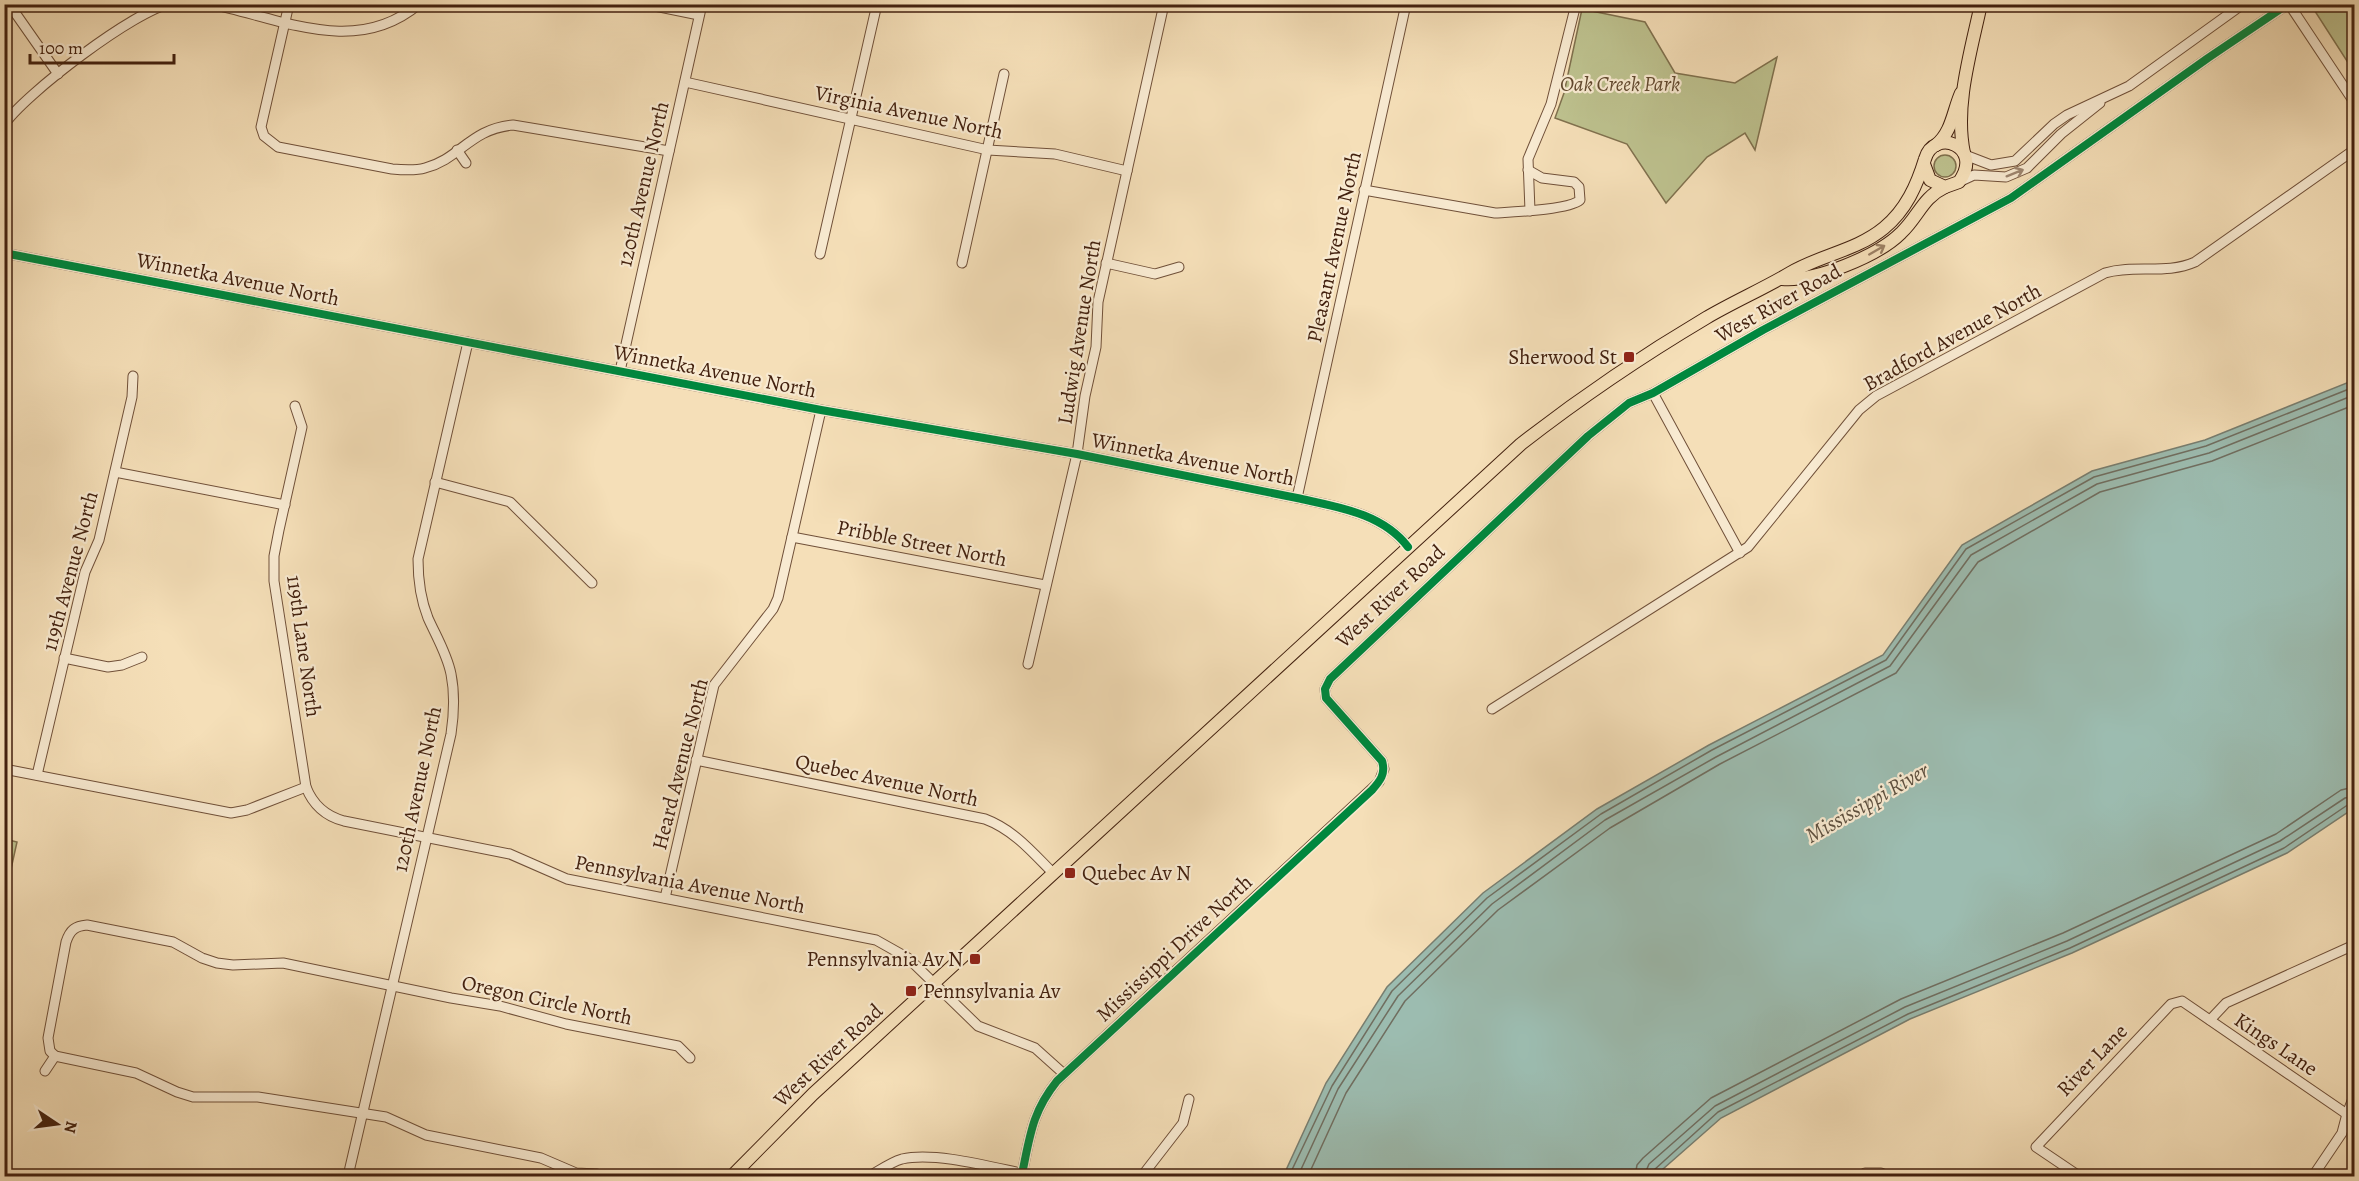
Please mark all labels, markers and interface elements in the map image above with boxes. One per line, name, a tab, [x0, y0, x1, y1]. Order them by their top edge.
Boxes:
scale bar	[30, 27, 174, 65]
text: 100 m	[39, 36, 83, 60]
park label: Oak Creek Park	[1560, 70, 1680, 98]
street label: Virginia Avenue North	[811, 78, 1006, 146]
street label: 120th Avenue North	[610, 99, 676, 269]
street label: Pleasant Avenue North	[1300, 149, 1368, 345]
one-way arrow	[2006, 167, 2024, 178]
street label: Ludwig Avenue North	[1051, 238, 1107, 426]
one-way arrow	[1868, 244, 1885, 256]
street label: Winnetka Avenue North	[133, 245, 342, 312]
street label: West River Road	[1709, 257, 1847, 350]
street label: Bradford Avenue North	[1858, 276, 2046, 398]
street label: Winnetka Avenue North	[610, 337, 819, 404]
place label: Sherwood St	[1508, 343, 1617, 371]
marker: Sherwood St	[1622, 350, 1636, 364]
street label: Winnetka Avenue North	[1088, 425, 1297, 492]
street label: 119th Avenue North	[35, 488, 105, 654]
street label: Pribble Street North	[835, 513, 1009, 573]
street label: West River Road	[1329, 538, 1451, 655]
street label: 119th Lane North	[280, 573, 328, 719]
street label: Heard Avenue North	[645, 675, 715, 853]
street label: 120th Avenue North	[386, 704, 448, 874]
street label: Quebec Avenue North	[793, 747, 981, 813]
water label: Mississippi River	[1800, 755, 1935, 850]
street label: Pennsylvania Avenue North	[572, 848, 808, 920]
place label: Quebec Av N	[1082, 859, 1191, 887]
marker: Quebec Av N	[1063, 866, 1077, 880]
street label: Mississippi Drive North	[1090, 868, 1258, 1028]
place label: Pennsylvania Av N	[806, 945, 963, 973]
marker: Pennsylvania Av N	[968, 952, 982, 966]
street label: Oregon Circle North	[459, 968, 635, 1032]
place label: Pennsylvania Av	[923, 977, 1061, 1005]
marker: Pennsylvania Av	[904, 984, 918, 998]
street label: West River Road	[767, 997, 889, 1114]
street label: Kings Lane	[2229, 1006, 2323, 1082]
street label: River Lane	[2050, 1018, 2134, 1102]
north arrow	[27, 1094, 87, 1154]
text: N	[59, 1119, 83, 1136]

